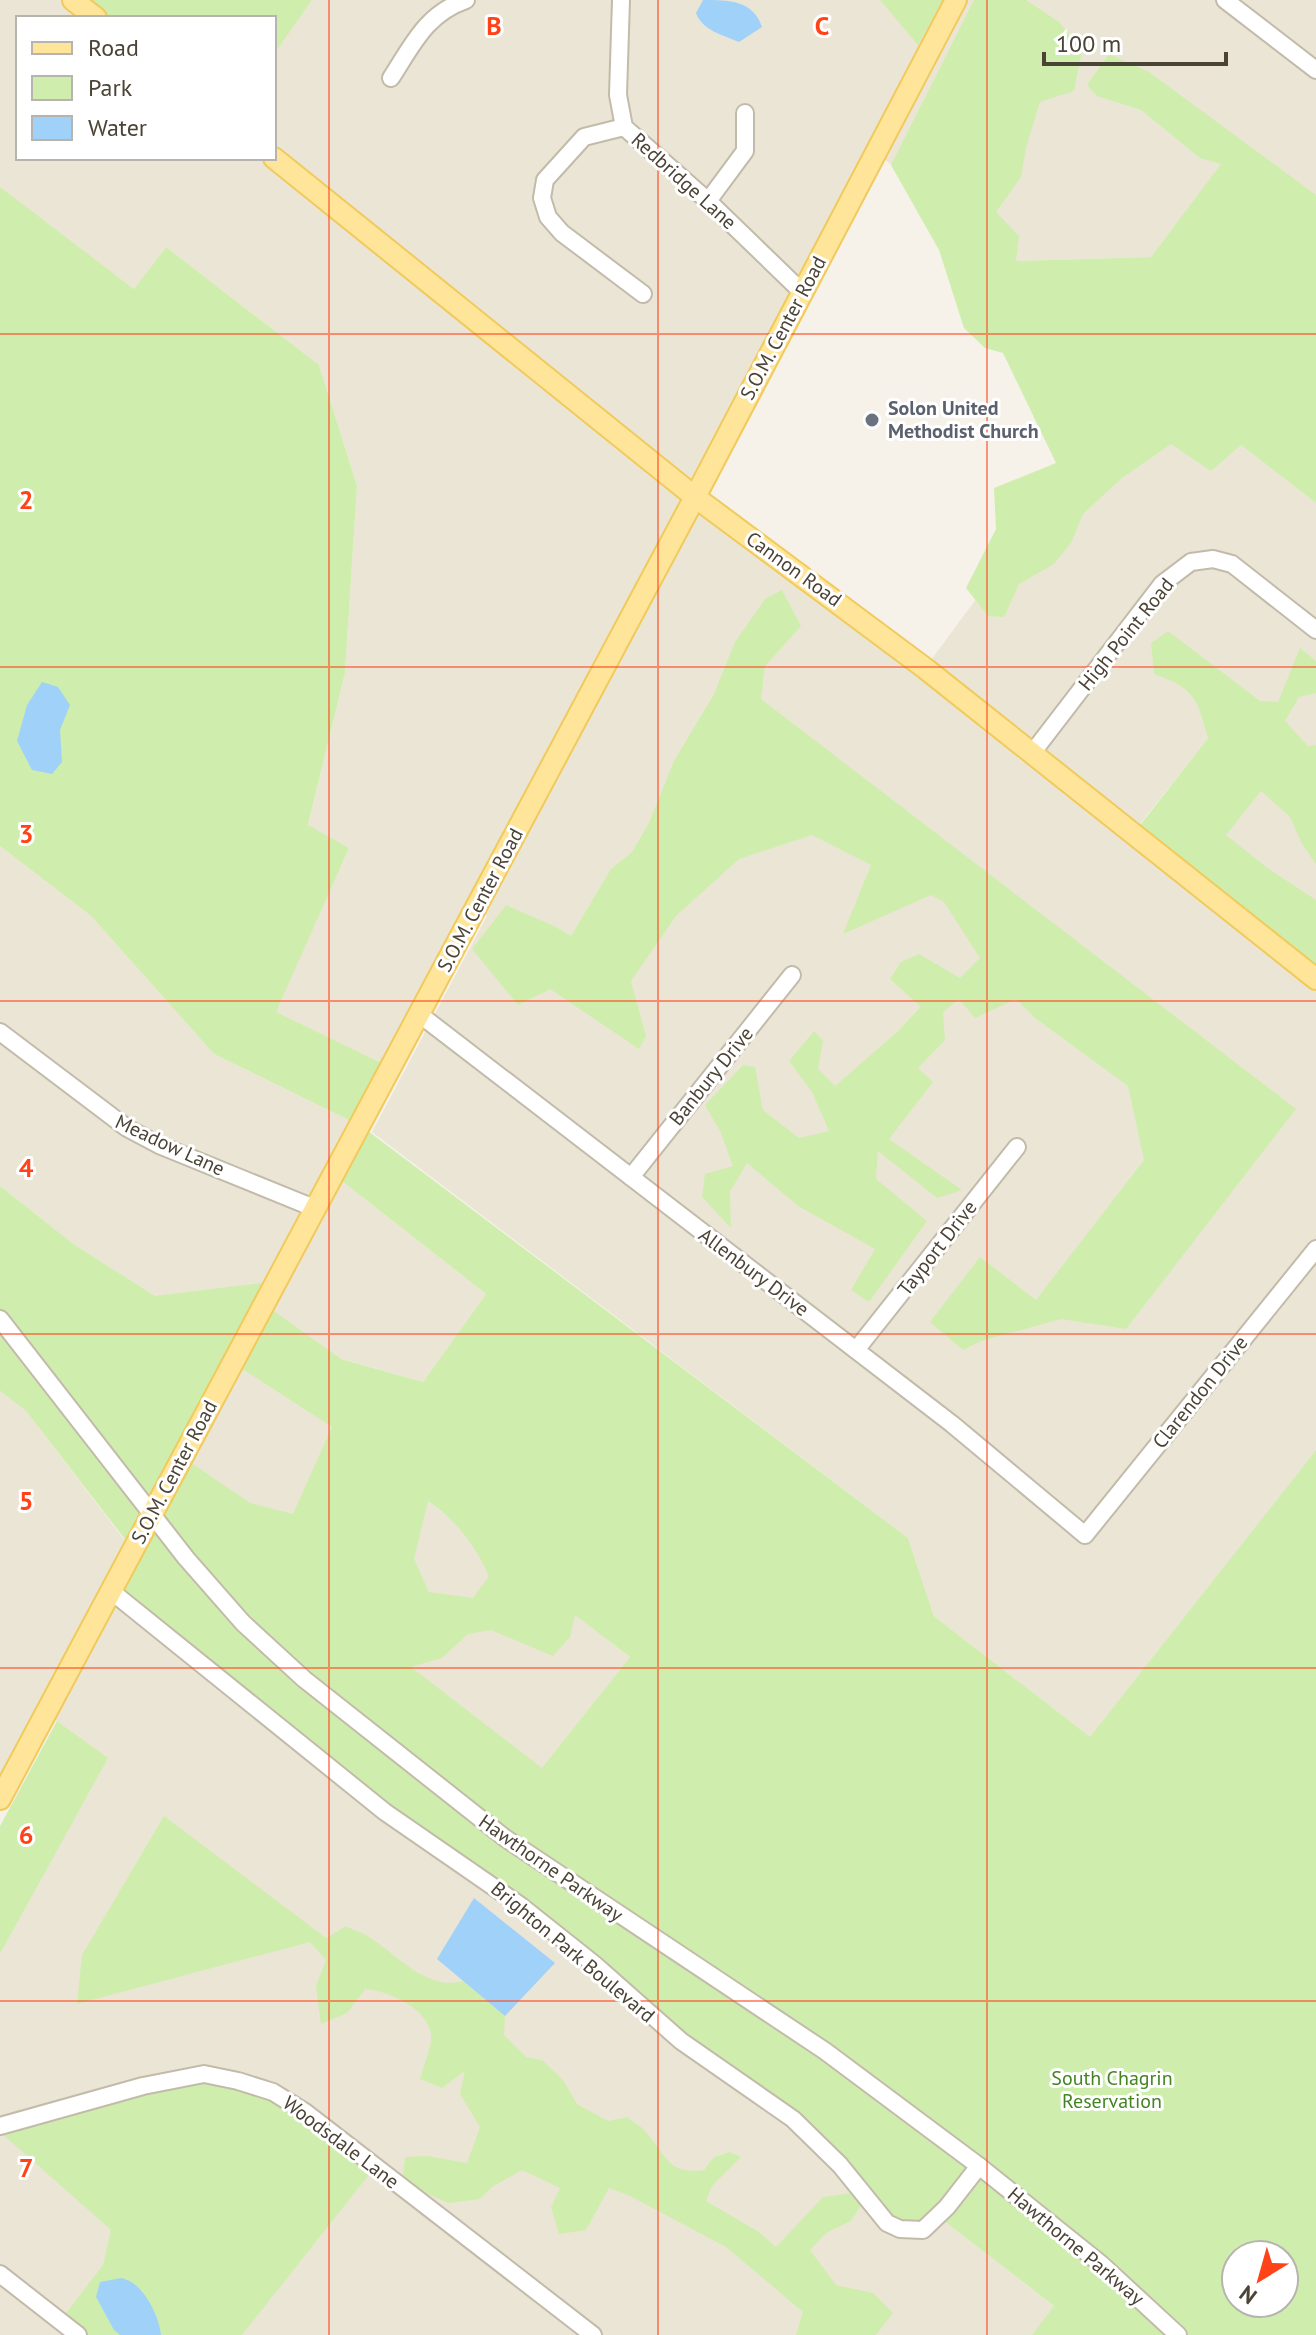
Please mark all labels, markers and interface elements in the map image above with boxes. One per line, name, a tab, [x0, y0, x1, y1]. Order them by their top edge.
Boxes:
text: B	[486, 9, 502, 42]
text: C	[815, 9, 829, 42]
legend	[16, 16, 276, 160]
scale bar	[1044, 16, 1226, 66]
text: 100 m	[1056, 28, 1121, 59]
text: Road	[88, 32, 139, 63]
text: Park	[88, 72, 133, 103]
text: Water	[88, 112, 147, 143]
street label: Redbridge Lane	[626, 127, 742, 235]
street label: S.O.M. Center Road	[734, 252, 832, 404]
place label: Solon United Methodist Church	[888, 395, 1039, 444]
marker: Solon United Methodist Church	[863, 411, 881, 429]
text: 2	[19, 483, 33, 516]
street label: Cannon Road	[741, 525, 847, 613]
street label: High Point Road	[1073, 572, 1179, 696]
text: 3	[19, 817, 33, 850]
street label: S.O.M. Center Road	[431, 824, 529, 976]
street label: Banbury Drive	[663, 1021, 759, 1131]
street label: Meadow Lane	[111, 1108, 229, 1182]
text: 4	[19, 1151, 34, 1184]
street label: Tayport Drive	[892, 1195, 982, 1301]
street label: Allenbury Drive	[694, 1222, 814, 1322]
street label: Clarendon Drive	[1147, 1330, 1253, 1454]
street label: S.O.M. Center Road	[125, 1396, 223, 1548]
text: 5	[19, 1484, 33, 1517]
street label: Hawthorne Parkway	[474, 1808, 629, 1928]
text: 6	[19, 1818, 33, 1851]
street label: Brighton Park Boulevard	[486, 1876, 660, 2028]
park label: South Chagrin Reservation	[1051, 2065, 1173, 2114]
street label: Woodsdale Lane	[278, 2090, 404, 2194]
text: 7	[19, 2151, 33, 2184]
street label: Hawthorne Parkway	[1002, 2181, 1150, 2311]
north arrow	[1220, 2239, 1300, 2319]
text: N	[1234, 2279, 1262, 2311]

